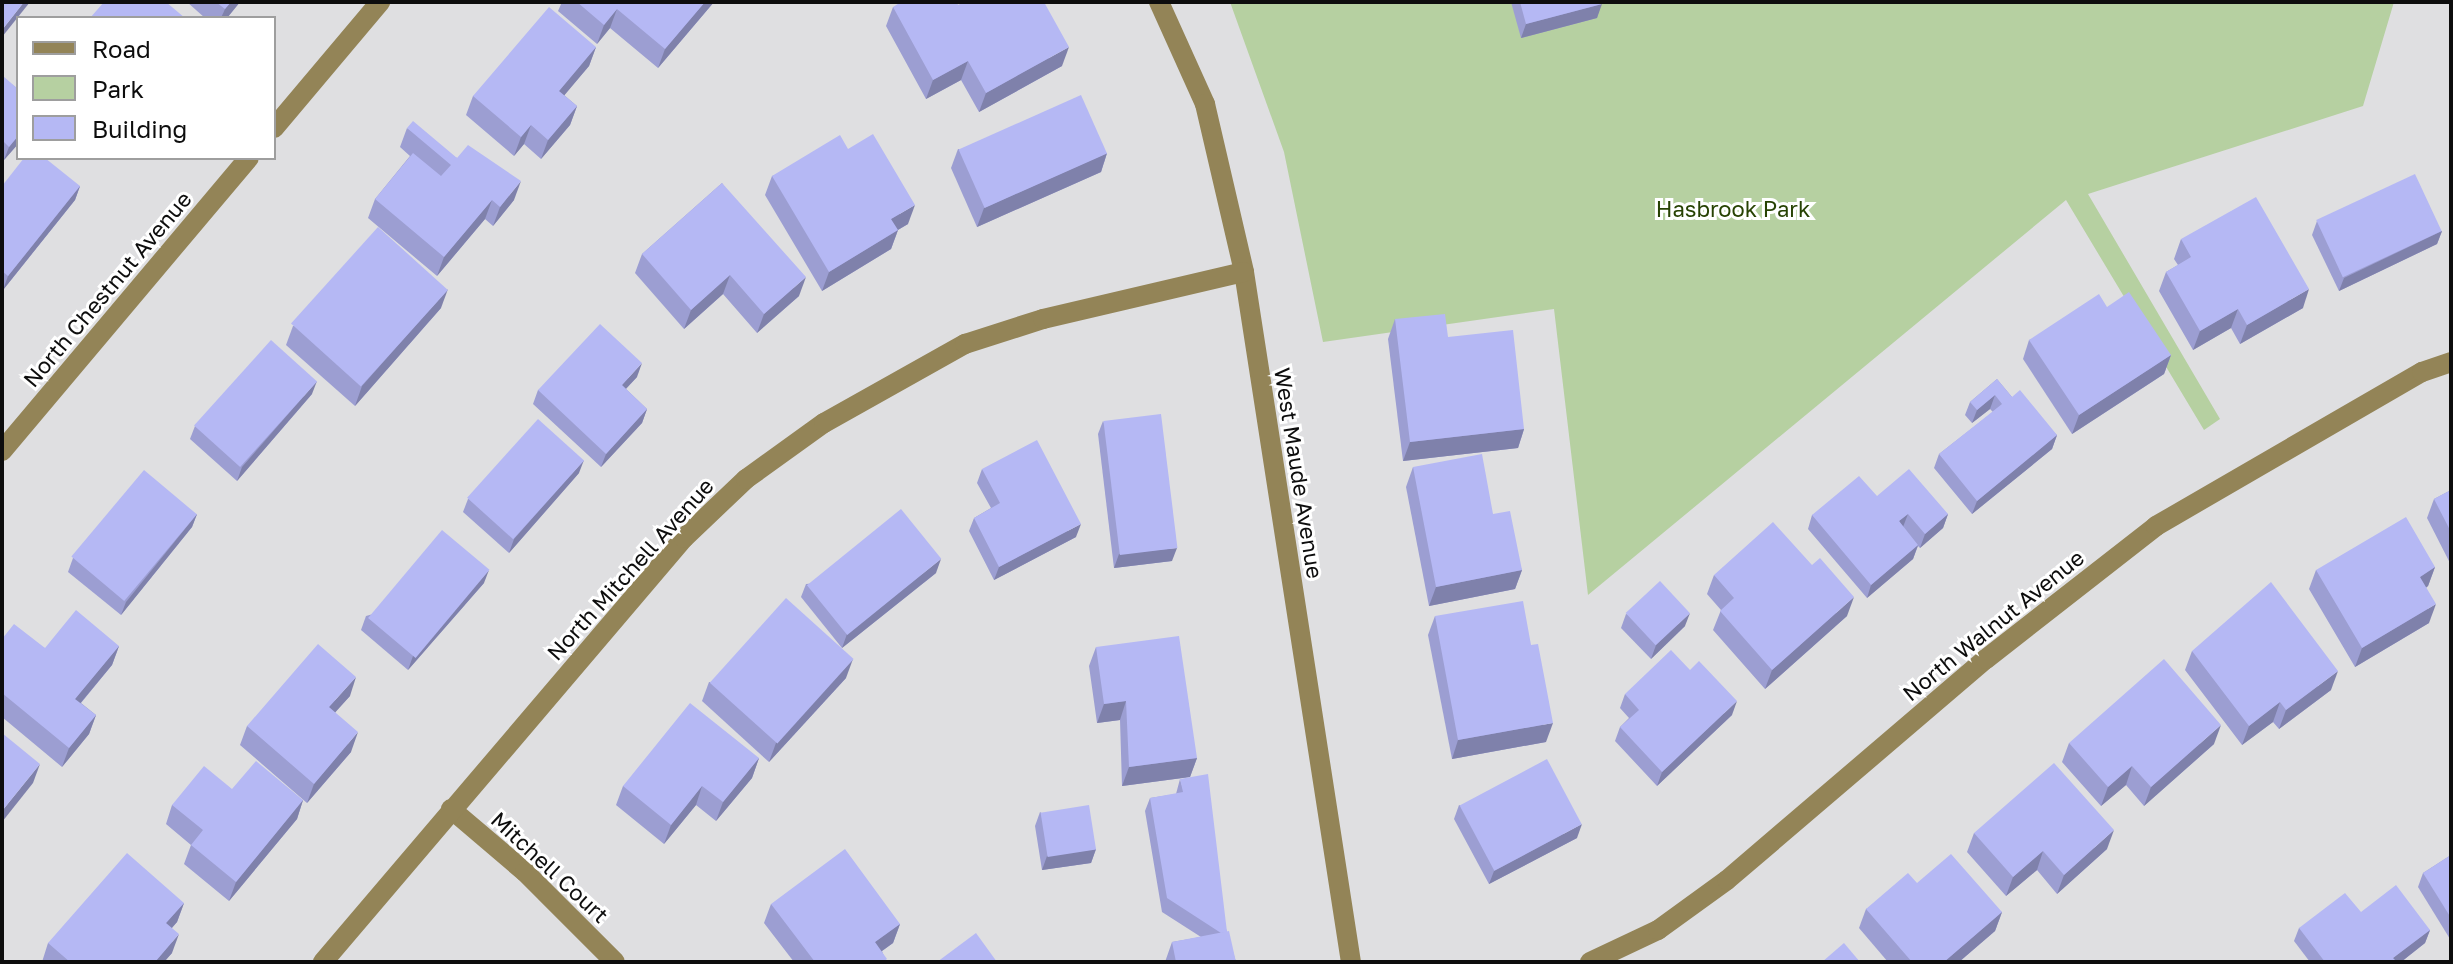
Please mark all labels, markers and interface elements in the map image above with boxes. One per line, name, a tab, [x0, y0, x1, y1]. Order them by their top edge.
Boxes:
legend	[16, 16, 276, 160]
text: Road	[92, 34, 151, 63]
text: Park	[92, 74, 144, 103]
text: Building	[92, 114, 187, 143]
street label: North Chestnut Avenue	[17, 186, 197, 392]
park label: Hasbrook Park	[1656, 196, 1810, 222]
street label: West Maude Avenue	[1269, 366, 1329, 580]
street label: North Mitchell Avenue	[541, 473, 719, 665]
street label: North Walnut Avenue	[1897, 544, 2089, 706]
street label: Mitchell Court	[486, 806, 614, 928]

